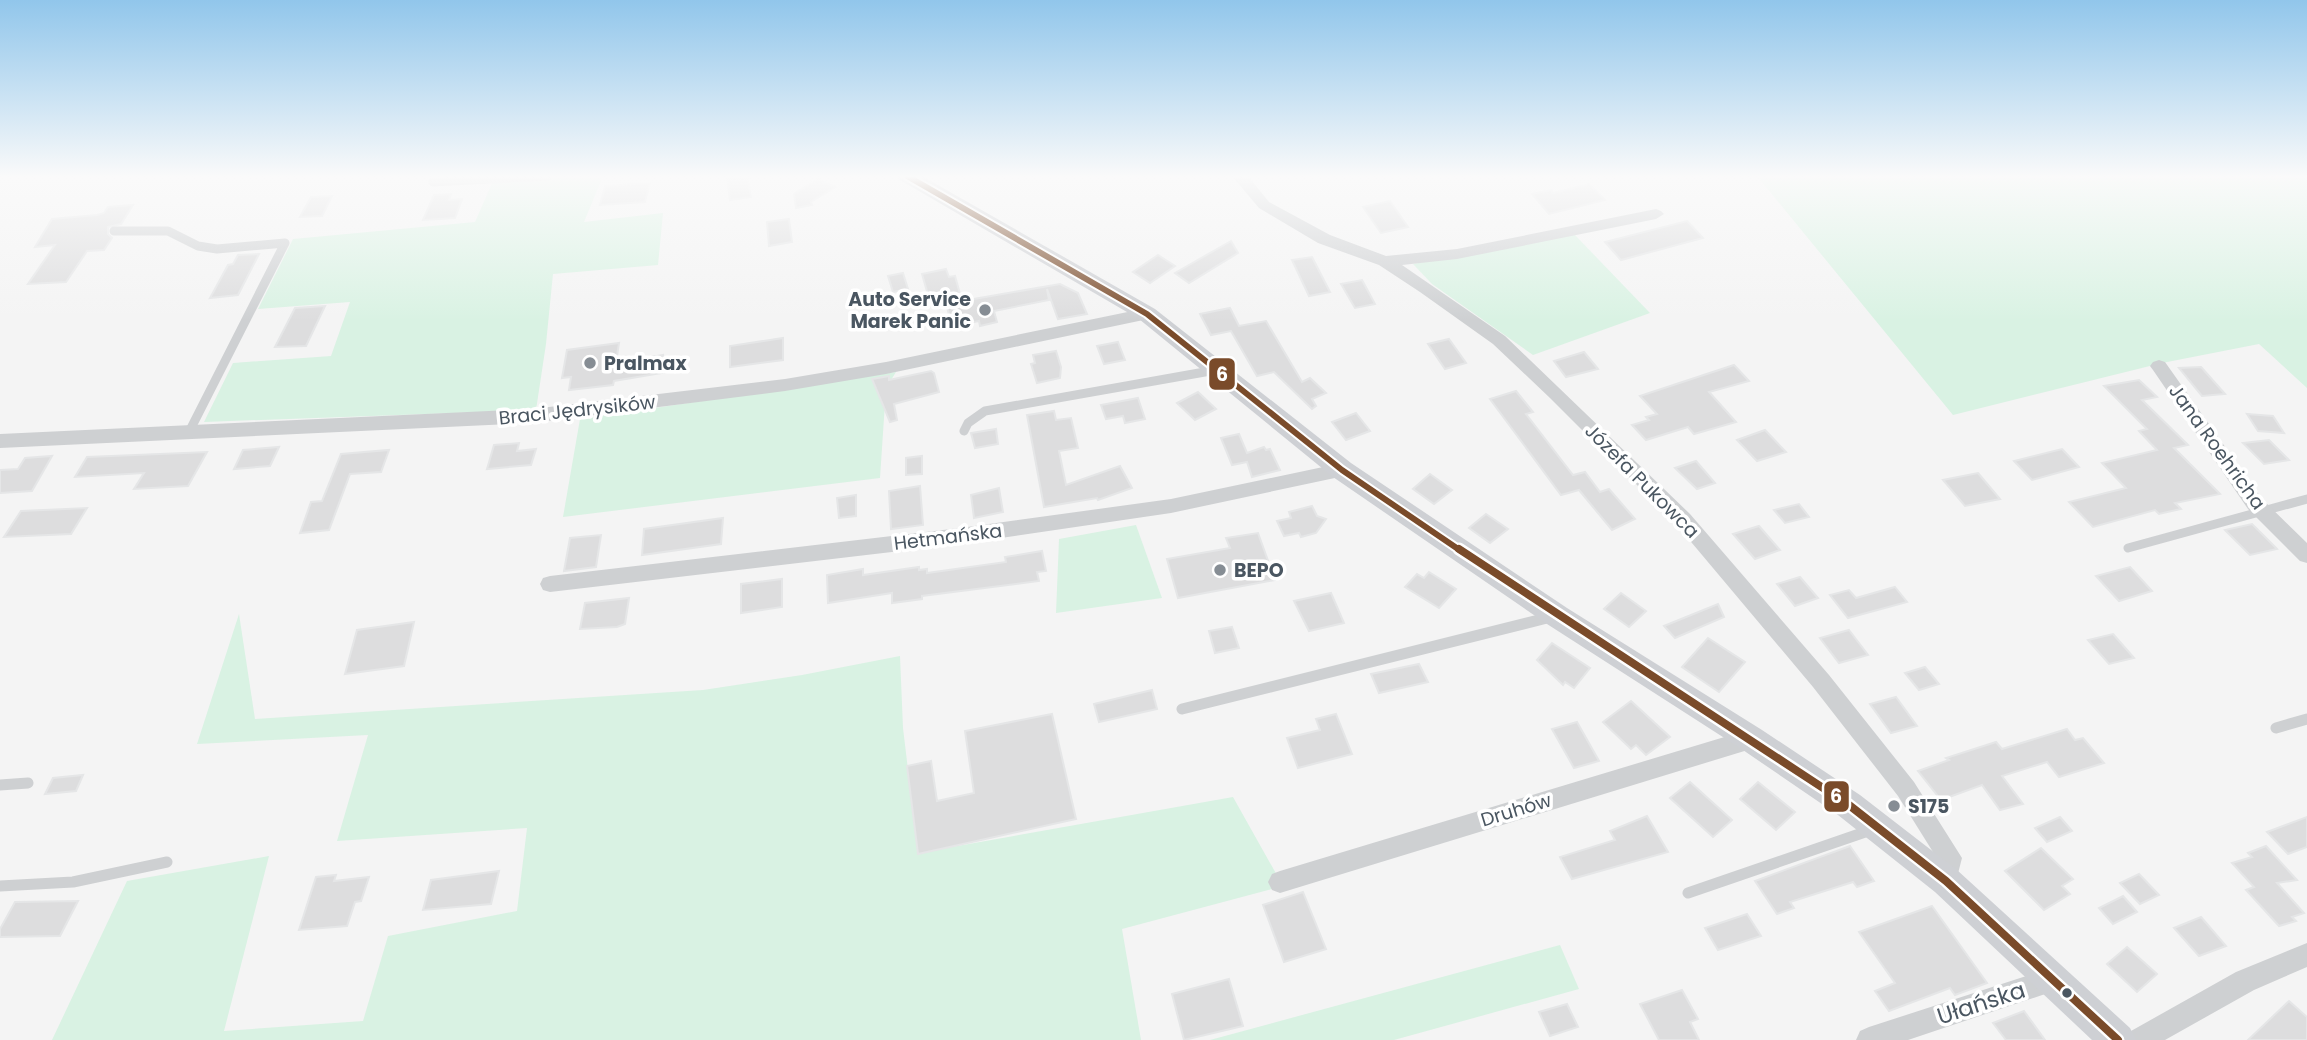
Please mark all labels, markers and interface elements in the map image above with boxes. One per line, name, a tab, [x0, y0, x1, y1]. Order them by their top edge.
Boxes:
place label: Auto Service Marek Panic	[848, 286, 971, 335]
marker: Auto Service Marek Panic	[977, 302, 993, 318]
place label: Pralmax	[604, 350, 688, 377]
marker: Pralmax	[582, 355, 598, 371]
line badge: 6	[1208, 357, 1236, 391]
text: 6	[1216, 361, 1228, 388]
street label: Jana Roehricha	[2162, 379, 2272, 515]
street label: Braci Jędrysików	[497, 388, 657, 432]
street label: Józefa Pukowca	[1579, 418, 1705, 544]
street label: Hetmańska	[892, 517, 1004, 557]
place label: BEPO	[1234, 557, 1284, 584]
marker: BEPO	[1212, 562, 1228, 578]
line badge: 6	[1823, 780, 1850, 813]
text: 6	[1830, 783, 1842, 810]
street label: Druhów	[1477, 786, 1555, 834]
place label: S175	[1908, 793, 1949, 820]
marker: S175	[1886, 798, 1902, 814]
street label: Ułańska	[1933, 974, 2029, 1032]
unlabelled marker	[2060, 986, 2074, 1000]

